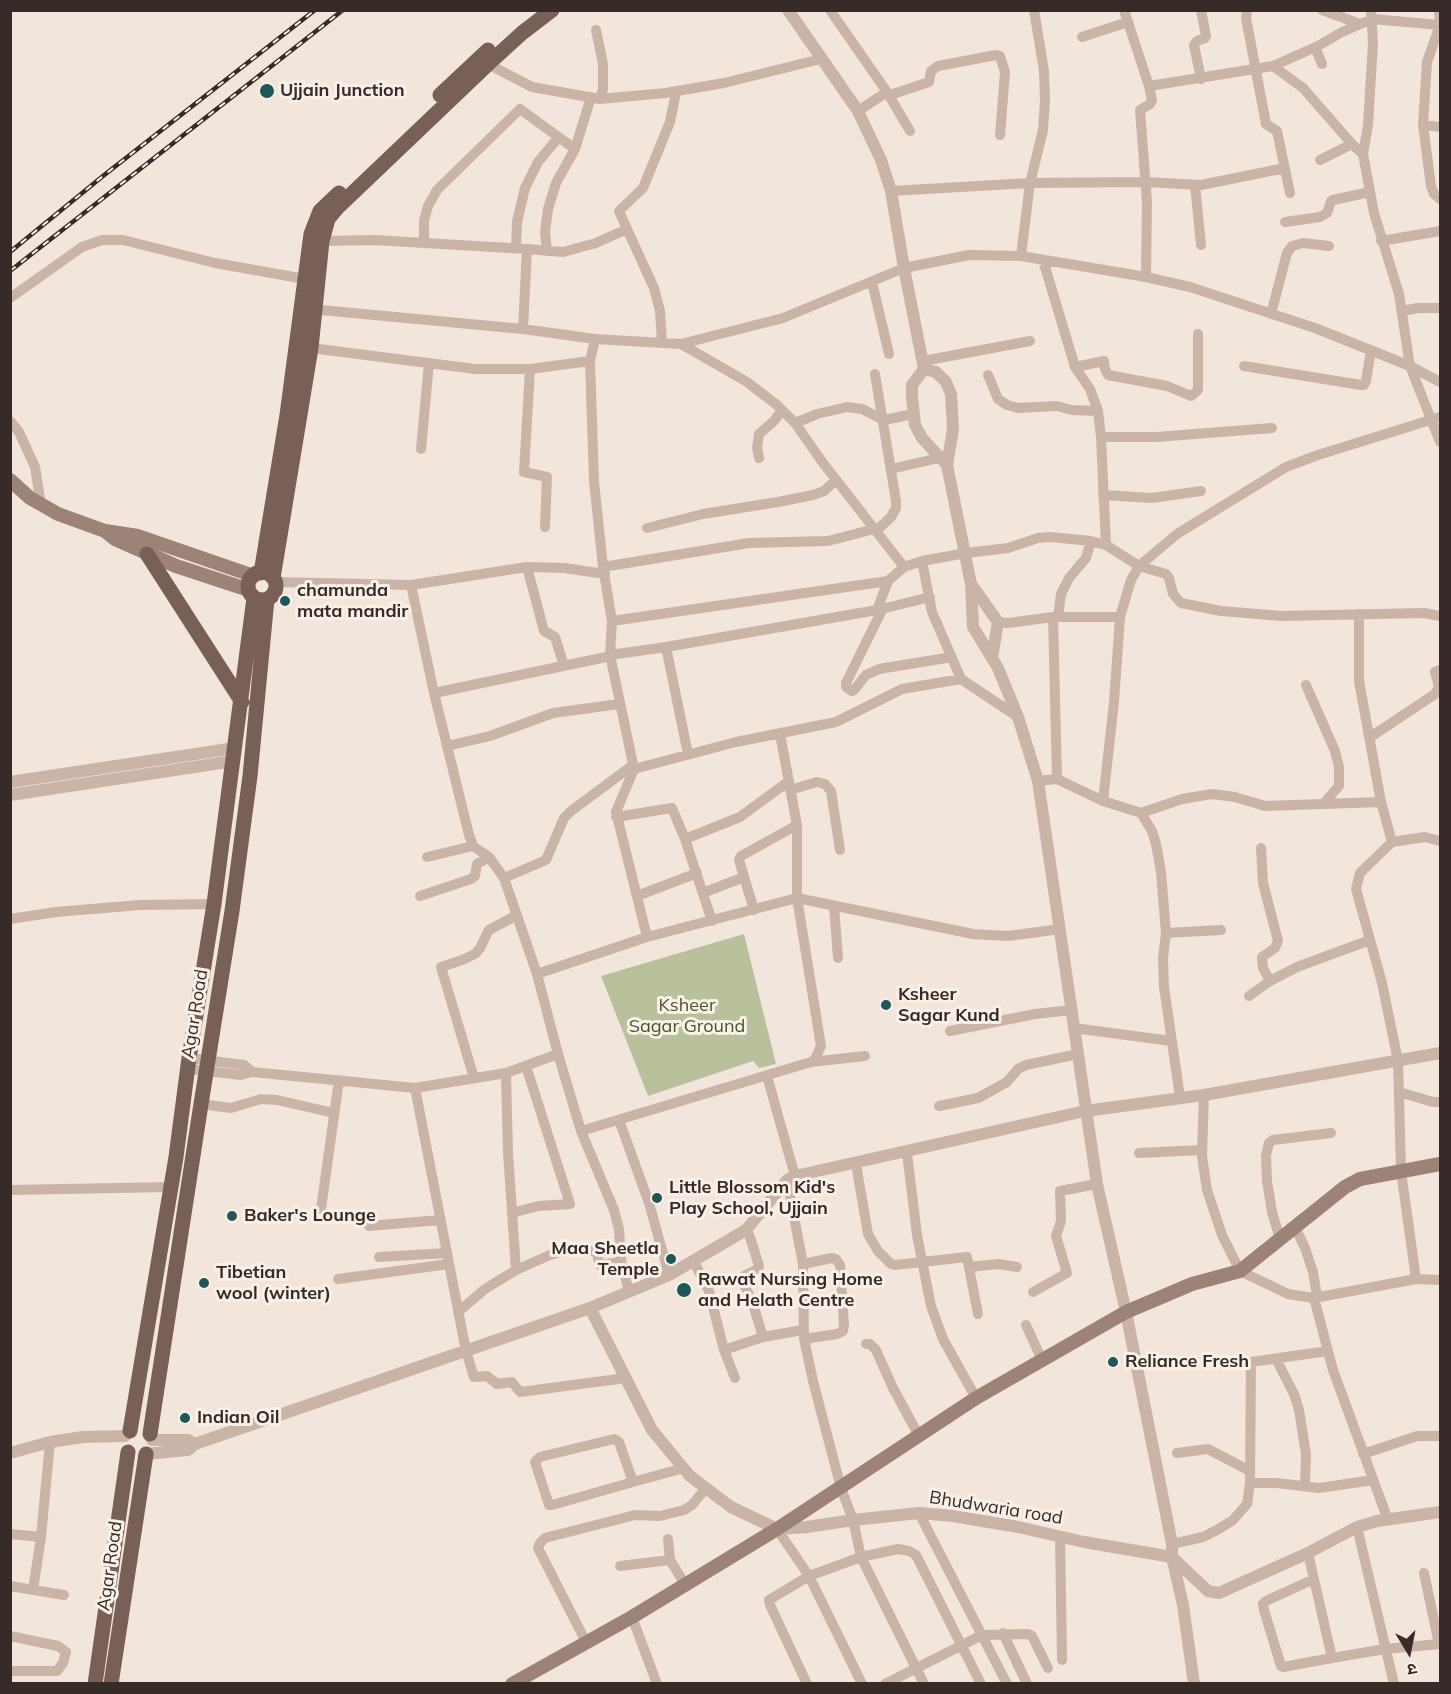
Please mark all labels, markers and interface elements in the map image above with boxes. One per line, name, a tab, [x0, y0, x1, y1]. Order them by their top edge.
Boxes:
place label: Ujjain Junction	[280, 80, 405, 102]
marker: Ujjain Junction	[258, 82, 276, 100]
place label: chamunda mata mandir	[297, 580, 408, 622]
marker: chamunda mata mandir	[278, 594, 292, 608]
street label: Agar Road	[177, 968, 213, 1060]
place label: Ksheer Sagar Kund	[898, 984, 1000, 1026]
park label: Ksheer Sagar Ground	[629, 995, 745, 1038]
marker: Ksheer Sagar Kund	[879, 998, 893, 1012]
place label: Little Blossom Kid's Play School, Ujjain	[669, 1177, 835, 1220]
marker: Little Blossom Kid's Play School, Ujjain	[650, 1191, 664, 1205]
place label: Baker's Lounge	[244, 1205, 376, 1227]
marker: Baker's Lounge	[225, 1209, 239, 1223]
place label: Maa Sheetla Temple	[551, 1238, 659, 1280]
marker: Maa Sheetla Temple	[664, 1252, 678, 1266]
place label: Tibetian wool (winter)	[216, 1262, 331, 1304]
place label: Rawat Nursing Home and Helath Centre	[698, 1269, 883, 1312]
marker: Tibetian wool (winter)	[197, 1276, 211, 1290]
marker: Rawat Nursing Home and Helath Centre	[675, 1281, 693, 1299]
place label: Reliance Fresh	[1125, 1351, 1249, 1373]
marker: Reliance Fresh	[1106, 1355, 1120, 1369]
place label: Indian Oil	[197, 1407, 279, 1429]
marker: Indian Oil	[178, 1411, 192, 1425]
street label: Bhudwaria road	[928, 1487, 1064, 1529]
street label: Agar Road	[93, 1520, 127, 1612]
north arrow	[1379, 1622, 1439, 1682]
text: उ	[1406, 1659, 1418, 1680]

